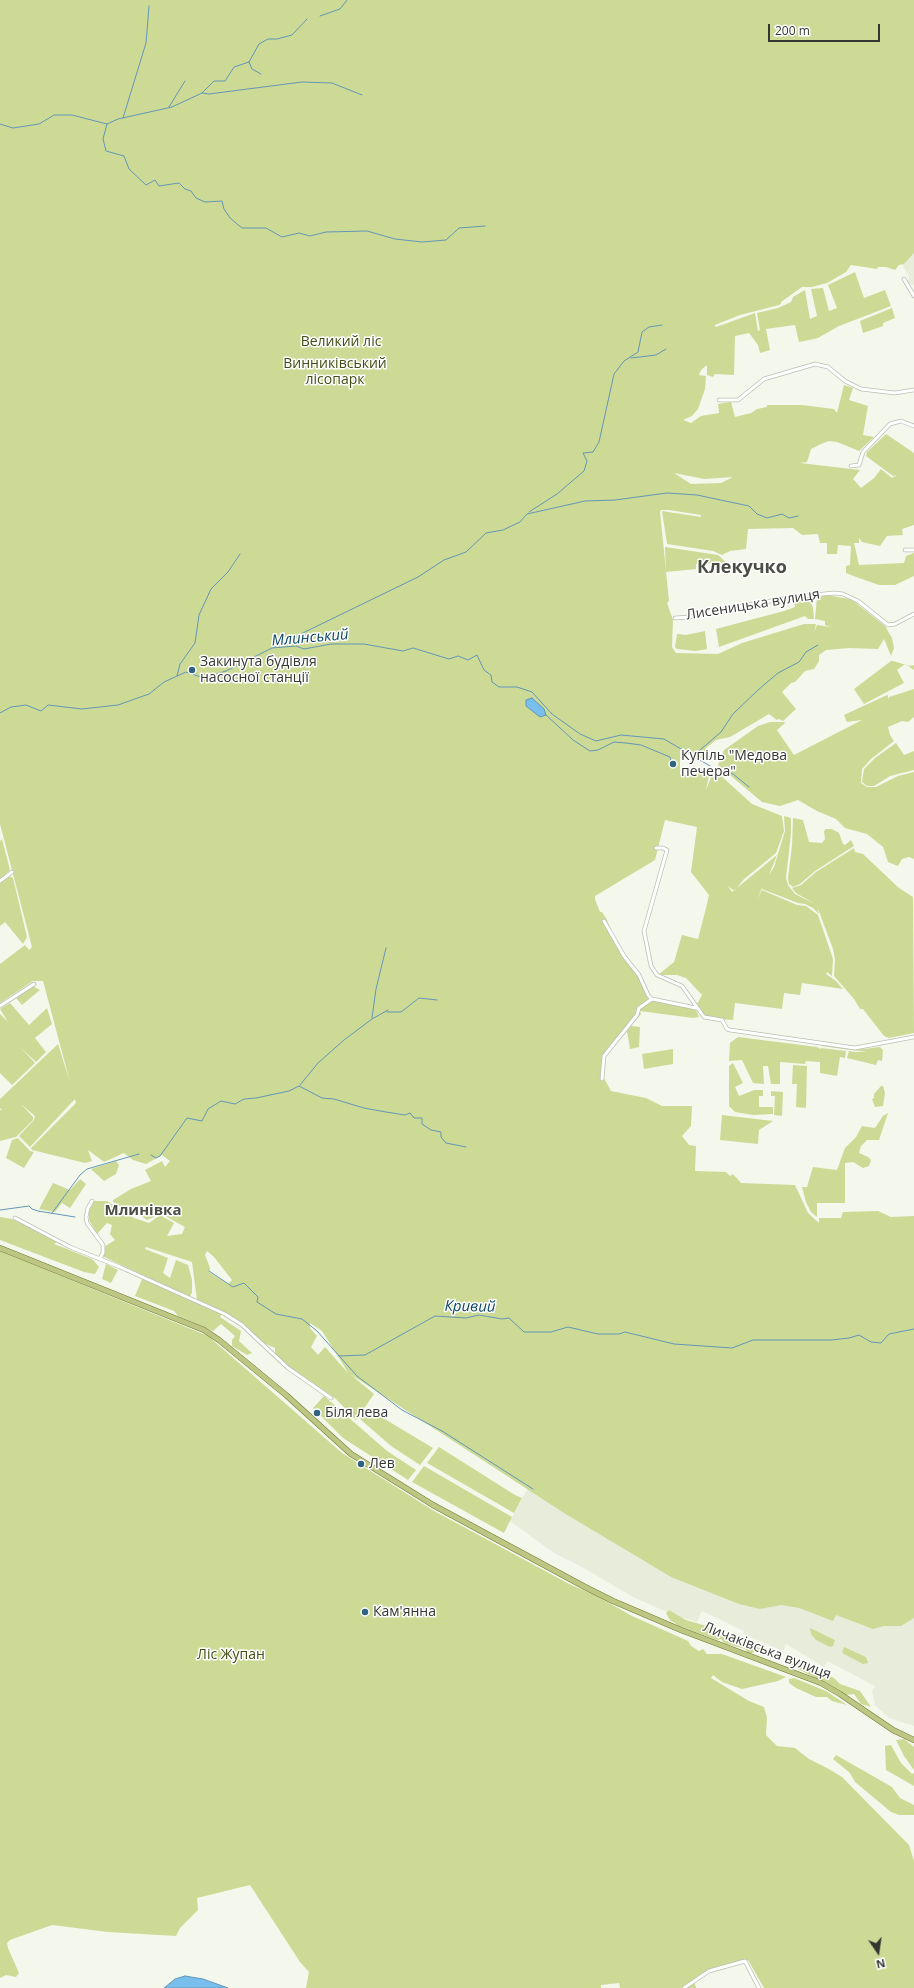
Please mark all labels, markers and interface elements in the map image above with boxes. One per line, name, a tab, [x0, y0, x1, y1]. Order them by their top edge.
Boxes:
scale bar	[770, 16, 882, 42]
text: 200 m	[775, 22, 810, 39]
park label: Великий ліс	[301, 334, 381, 350]
park label: Винниківський лісопарк	[283, 356, 387, 388]
district label: Клекучко	[697, 557, 787, 579]
street label: Лисеницька вулиця	[685, 586, 821, 624]
water label: Млинський	[271, 626, 349, 650]
place label: Закинута будівля насосної станції	[200, 654, 317, 686]
marker: Закинута будівля насосної станції	[187, 665, 197, 675]
place label: Купіль "Медова печера"	[681, 748, 787, 780]
marker: Купіль "Медова печера"	[668, 759, 678, 769]
district label: Млинівка	[105, 1202, 181, 1220]
water label: Кривий	[444, 1298, 496, 1316]
place label: Бiля лева	[325, 1405, 388, 1421]
marker: Бiля лева	[312, 1408, 322, 1418]
place label: Лев	[369, 1456, 395, 1472]
marker: Лев	[356, 1459, 366, 1469]
place label: Кам'янна	[373, 1604, 436, 1620]
marker: Кам'янна	[360, 1607, 370, 1617]
street label: Личаківська вулиця	[701, 1619, 833, 1683]
park label: Ліс Жупан	[197, 1647, 265, 1663]
north arrow	[858, 1932, 898, 1972]
text: N	[875, 1956, 887, 1972]

